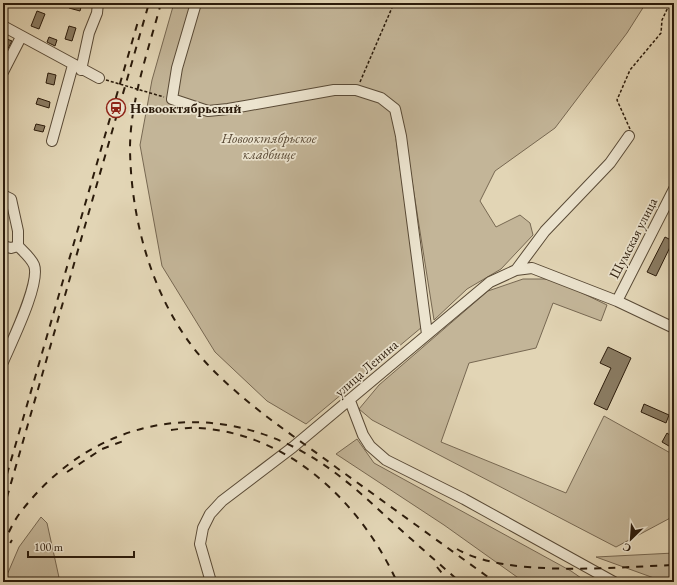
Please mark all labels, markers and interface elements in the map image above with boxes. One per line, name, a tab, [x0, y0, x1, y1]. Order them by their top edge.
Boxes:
station icon: Новооктябрьский	[105, 97, 127, 119]
place label: Новооктябрьский	[130, 99, 242, 117]
park label: Новооктябрьское кладбище	[221, 129, 317, 163]
street label: Шумская улица	[605, 194, 661, 282]
street label: улица Ленина	[330, 335, 402, 401]
north arrow	[611, 519, 651, 559]
scale bar	[28, 533, 134, 559]
text: 100 m	[34, 539, 64, 555]
text: С	[620, 540, 633, 556]

